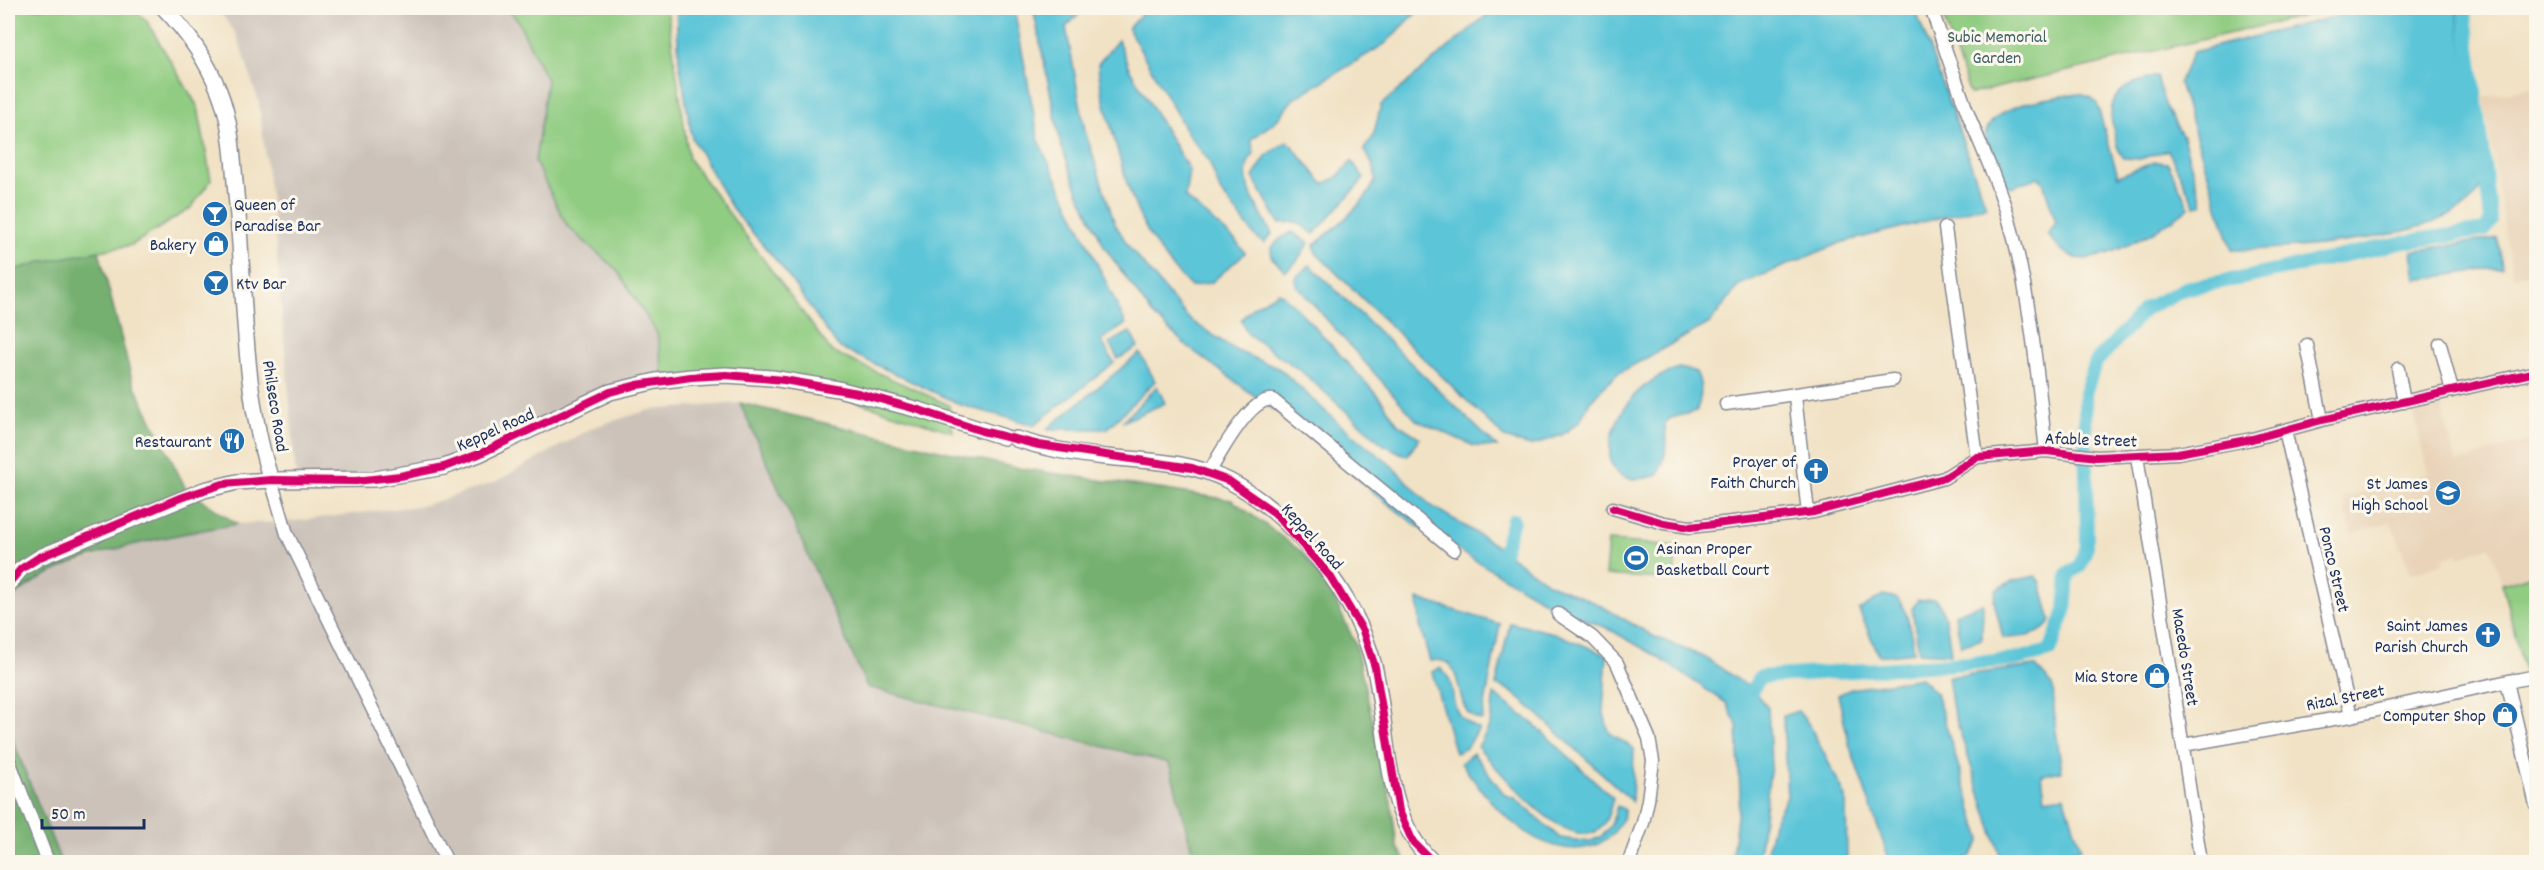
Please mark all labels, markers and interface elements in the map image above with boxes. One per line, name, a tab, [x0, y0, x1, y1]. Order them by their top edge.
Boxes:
park label: Subic Memorial Garden	[1947, 26, 2048, 72]
place label: Queen of Paradise Bar	[234, 194, 321, 240]
bar icon: Queen of Paradise Bar	[200, 199, 230, 229]
shop icon: Bakery	[201, 229, 231, 259]
place label: Bakery	[150, 234, 197, 259]
bar icon: Ktv Bar	[201, 268, 231, 298]
place label: Ktv Bar	[236, 273, 287, 298]
street label: Philseco Road	[254, 359, 293, 454]
street label: Keppel Road	[453, 403, 539, 460]
restaurant icon: Restaurant	[217, 426, 247, 456]
street label: Afable Street	[2044, 427, 2138, 456]
place label: Restaurant	[135, 431, 212, 456]
place label: Prayer of Faith Church	[1710, 451, 1797, 497]
church icon: Prayer of Faith Church	[1801, 456, 1831, 486]
place label: St James High School	[2352, 473, 2429, 519]
school or university icon: St James High School	[2433, 478, 2463, 508]
street label: Keppel Road	[1274, 499, 1348, 577]
street label: Ponco Street	[2311, 524, 2355, 615]
place label: Asinan Proper Basketball Court	[1656, 538, 1770, 584]
sports icon: Asinan Proper Basketball Court	[1621, 543, 1651, 573]
street label: Macedo Street	[2163, 607, 2204, 708]
place label: Saint James Parish Church	[2374, 615, 2468, 661]
church icon: Saint James Parish Church	[2473, 620, 2503, 650]
shop icon: Mia Store	[2142, 661, 2172, 691]
place label: Mia Store	[2074, 666, 2138, 691]
street label: Rizal Street	[2304, 680, 2387, 719]
shop icon: Computer Shop	[2490, 700, 2520, 730]
place label: Computer Shop	[2383, 705, 2486, 730]
scale bar	[42, 792, 144, 830]
text: 50 m	[51, 803, 86, 828]

